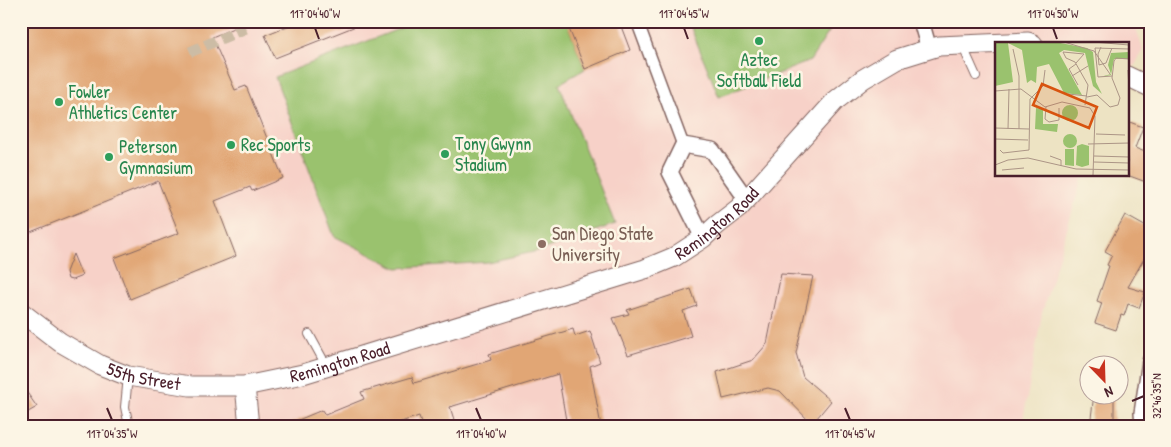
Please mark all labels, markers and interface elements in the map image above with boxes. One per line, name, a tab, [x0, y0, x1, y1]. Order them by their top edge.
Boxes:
text: 117°04'40"W	[290, 5, 341, 22]
text: 117°04'45"W	[659, 5, 710, 22]
text: 117°04'50"W	[1028, 5, 1079, 22]
marker: Aztec Softball Field	[753, 35, 765, 47]
inset map	[995, 42, 1128, 176]
place label: Aztec Softball Field	[717, 47, 801, 93]
place label: Fowler Athletics Center	[68, 79, 177, 125]
marker: Fowler Athletics Center	[53, 96, 65, 108]
place label: Tony Gwynn Stadium	[455, 131, 531, 177]
place label: Rec Sports	[241, 132, 311, 157]
place label: Peterson Gymnasium	[119, 134, 193, 180]
marker: Rec Sports	[225, 139, 237, 151]
marker: Tony Gwynn Stadium	[439, 148, 451, 160]
marker: Peterson Gymnasium	[103, 151, 115, 163]
street label: Remington Road	[669, 181, 764, 265]
place label: San Diego State University	[552, 221, 654, 267]
marker: San Diego State University	[536, 238, 548, 250]
street label: Remington Road	[288, 335, 393, 388]
north arrow	[1078, 354, 1128, 404]
street label: 55th Street	[103, 356, 183, 396]
text: 32°46'35"N	[1148, 373, 1165, 419]
text: N	[1102, 382, 1116, 403]
text: 117°04'35"W	[87, 425, 138, 442]
text: 117°04'40"W	[456, 425, 507, 442]
text: 117°04'45"W	[825, 425, 876, 442]

